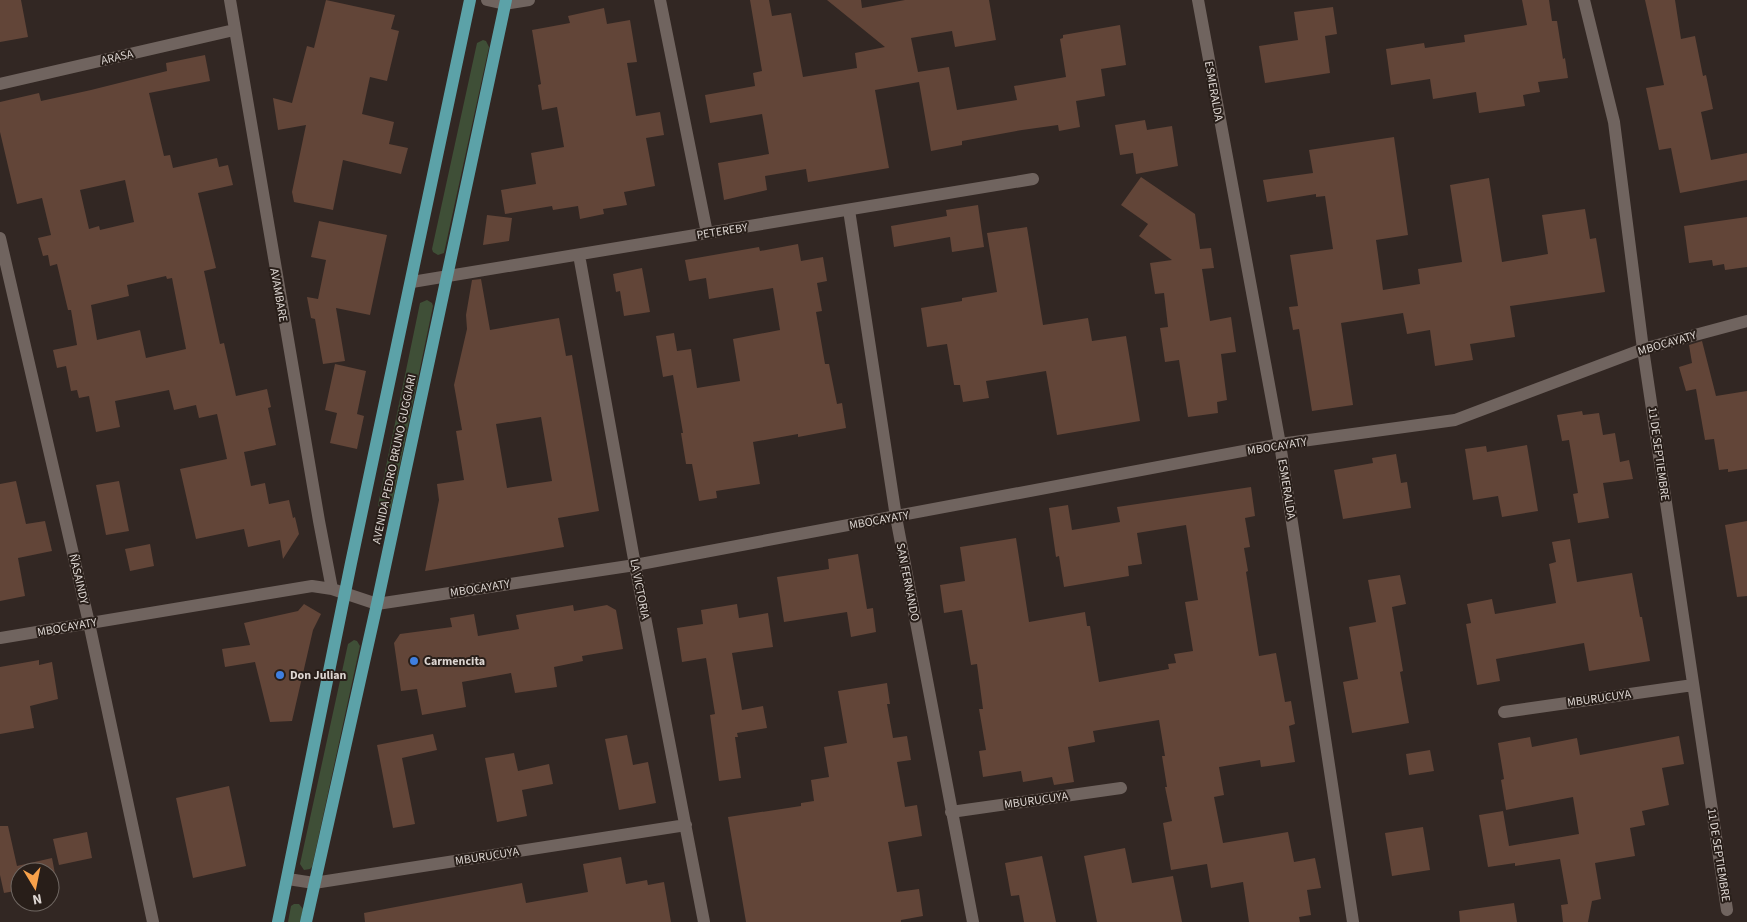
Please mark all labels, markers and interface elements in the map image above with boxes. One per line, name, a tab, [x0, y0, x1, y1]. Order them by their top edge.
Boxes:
street label: ARASA	[99, 45, 135, 69]
street label: ESMERALDA	[1200, 60, 1227, 123]
street label: PETEREBY	[695, 219, 749, 244]
street label: AVAMBARE	[265, 267, 292, 323]
street label: MBOCAYATY	[1636, 327, 1699, 360]
street label: AVENIDA PEDRO BRUNO GUGGIARI	[368, 373, 421, 545]
street label: 11 DE SEPTIEMBRE	[1644, 406, 1673, 502]
street label: MBOCAYATY	[1246, 433, 1308, 460]
street label: ESMERALDA	[1273, 458, 1300, 521]
street label: MBOCAYATY	[848, 507, 911, 534]
street label: SAN FERNANDO	[892, 541, 923, 623]
street label: ÑASAINDY	[64, 552, 93, 606]
street label: LA VICTORIA	[625, 557, 654, 621]
street label: MBOCAYATY	[449, 575, 511, 602]
street label: MBOCAYATY	[36, 614, 99, 641]
place label: Carmencita	[424, 653, 485, 670]
marker: Carmencita	[408, 655, 420, 667]
place label: Don Julian	[290, 667, 347, 684]
marker: Don Julian	[274, 669, 286, 681]
street label: MBURUCUYA	[1566, 686, 1633, 711]
street label: MBURUCUYA	[1003, 788, 1070, 813]
street label: 11 DE SEPTIEMBRE	[1703, 807, 1734, 903]
street label: MBURUCUYA	[454, 843, 521, 870]
north arrow	[10, 862, 60, 912]
text: N	[31, 888, 43, 909]

